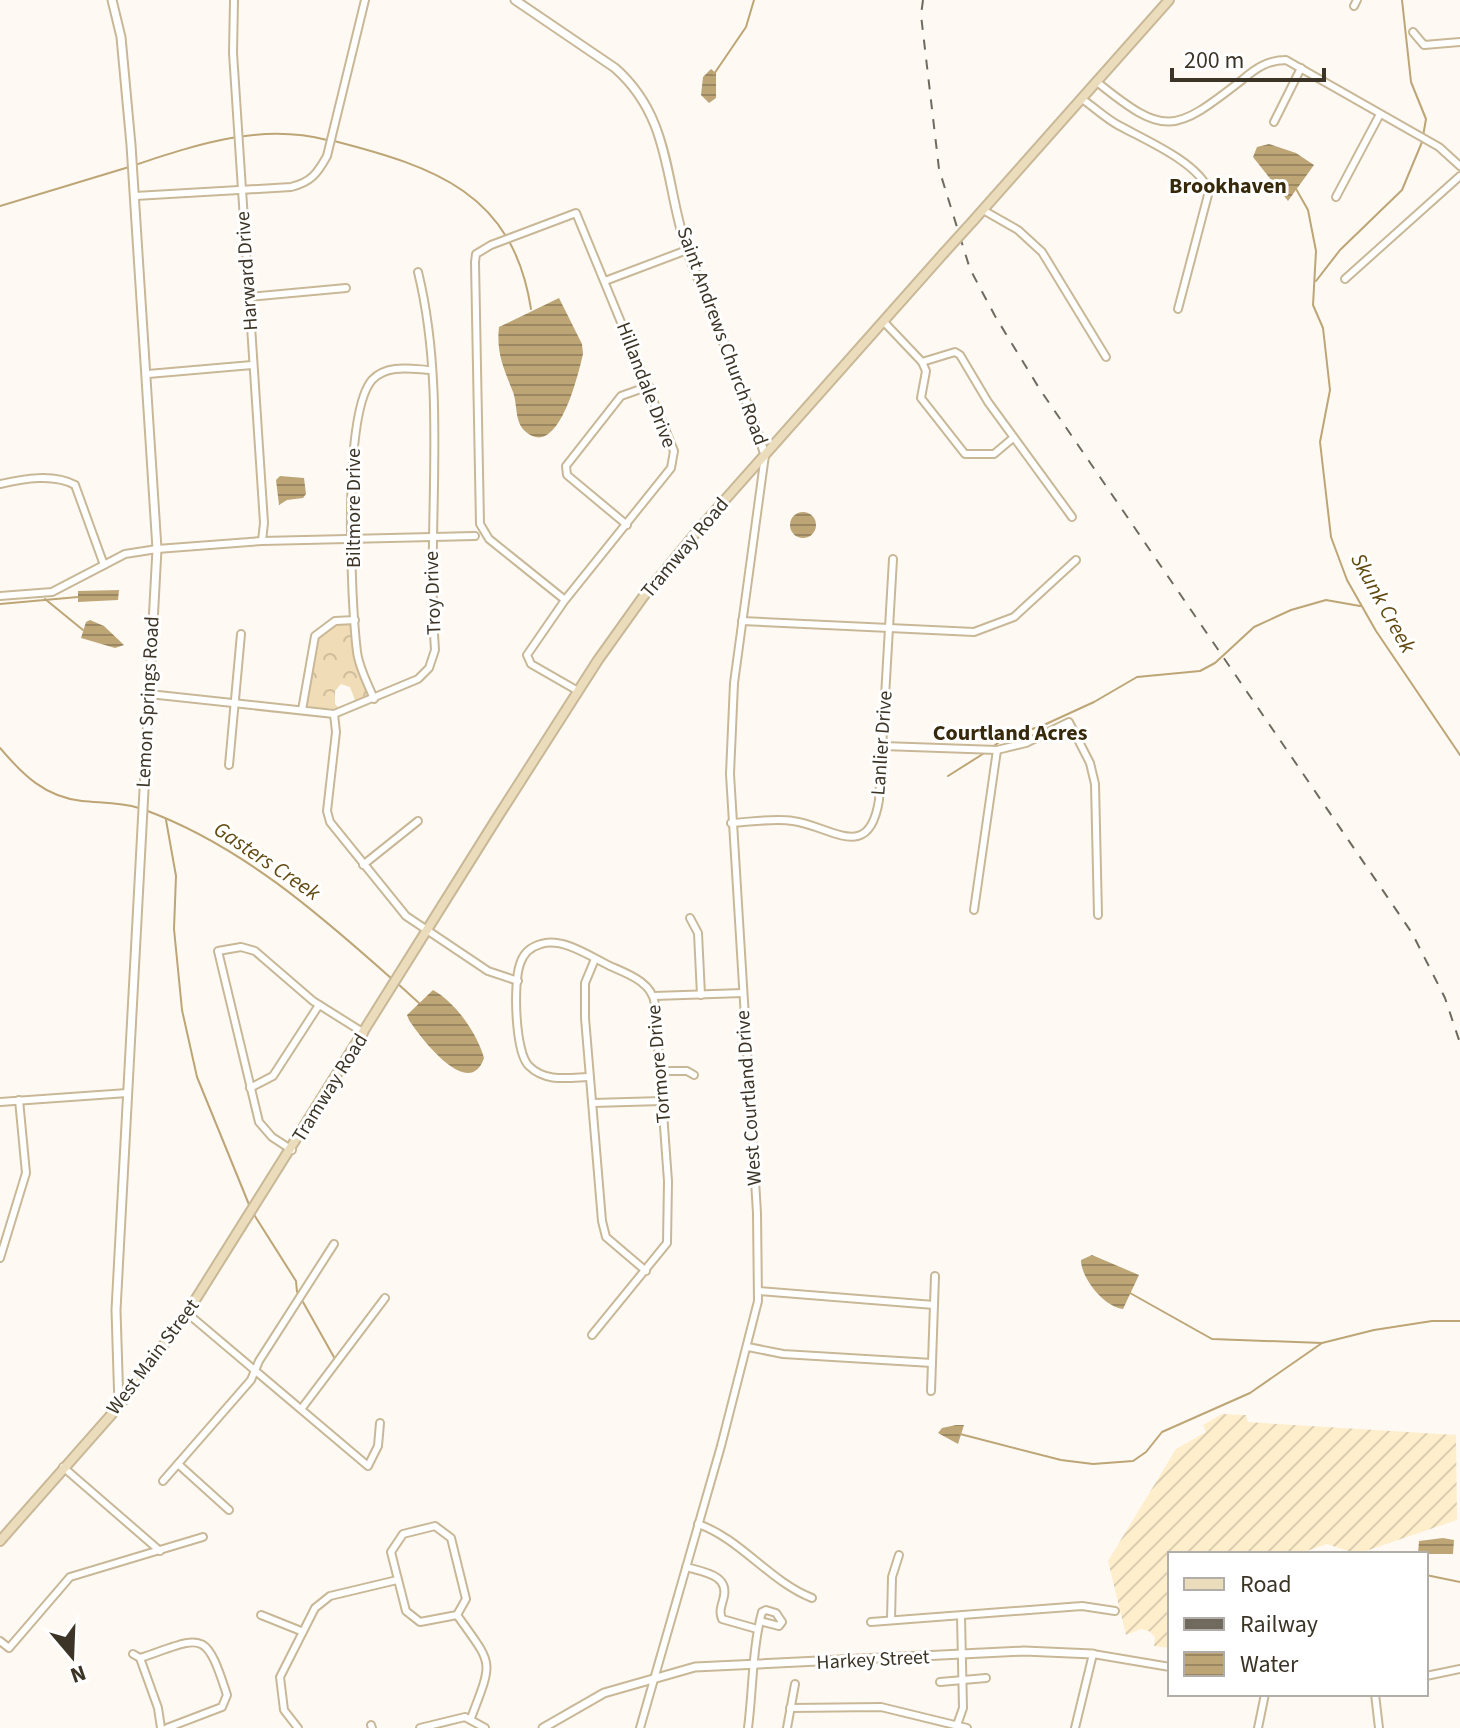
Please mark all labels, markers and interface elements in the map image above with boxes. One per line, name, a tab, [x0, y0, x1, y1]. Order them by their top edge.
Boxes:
scale bar	[1172, 32, 1324, 82]
text: 200 m	[1184, 43, 1244, 78]
district label: Brookhaven	[1169, 170, 1287, 202]
street label: Harward Drive	[229, 210, 265, 332]
street label: Saint Andrews Church Road	[669, 223, 775, 449]
street label: Hillandale Drive	[609, 318, 683, 452]
street label: Biltmore Drive	[340, 448, 368, 568]
street label: Tramway Road	[635, 492, 735, 604]
water label: Skunk Creek	[1342, 547, 1424, 659]
street label: Troy Drive	[418, 550, 448, 635]
street label: Lemon Springs Road	[130, 616, 166, 788]
street label: Lanlier Drive	[864, 690, 900, 796]
district label: Courtland Acres	[933, 717, 1088, 749]
water label: Gasters Creek	[207, 813, 327, 909]
street label: Tormore Drive	[640, 1004, 678, 1124]
street label: West Courtland Drive	[729, 1009, 769, 1187]
street label: Tramway Road	[285, 1028, 375, 1148]
street label: West Main Street	[100, 1293, 206, 1421]
legend	[1168, 1552, 1428, 1696]
text: Road	[1240, 1567, 1292, 1602]
text: Railway	[1240, 1607, 1318, 1642]
north arrow	[32, 1616, 112, 1696]
street label: Harkey Street	[816, 1643, 930, 1677]
text: Water	[1240, 1647, 1299, 1682]
text: N	[66, 1656, 90, 1691]

